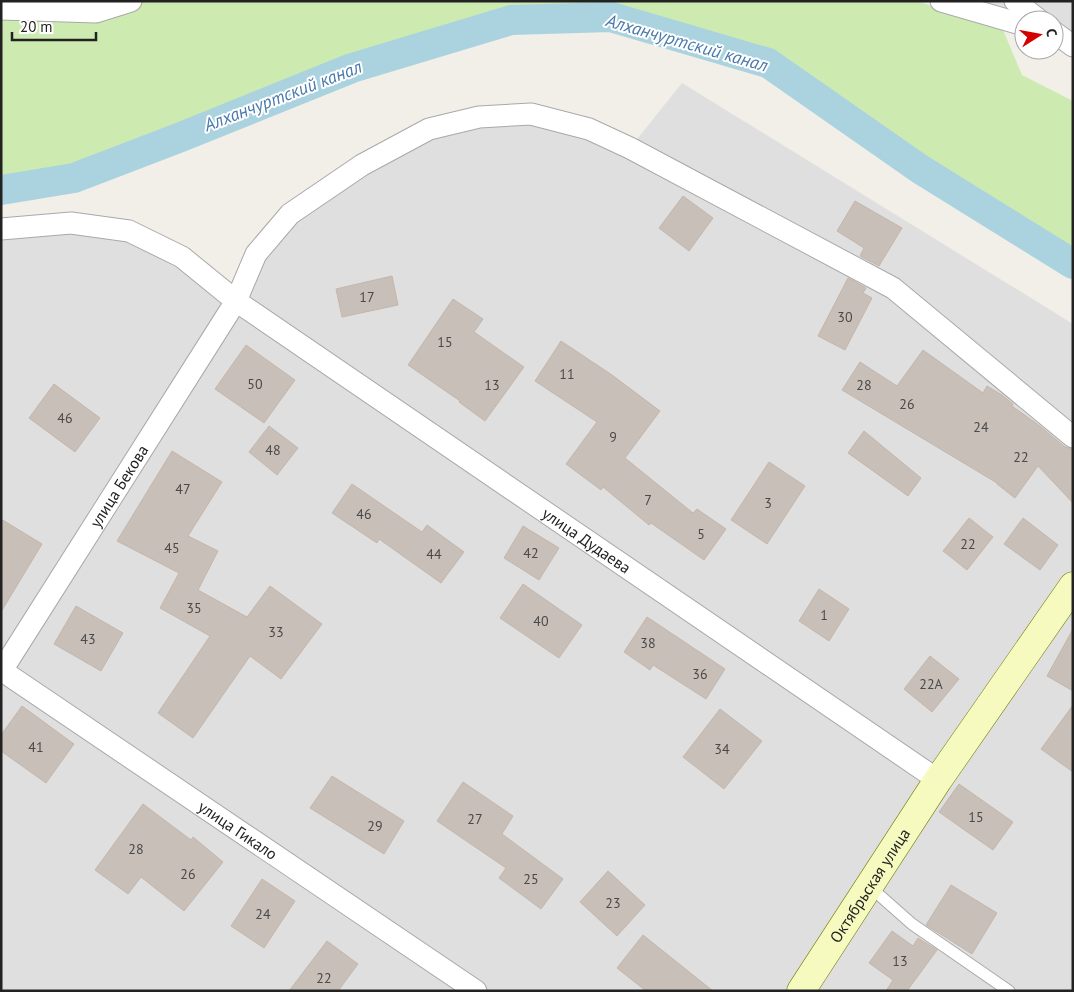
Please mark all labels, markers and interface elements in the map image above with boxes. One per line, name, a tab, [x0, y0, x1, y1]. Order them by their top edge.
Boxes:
water label: Алханчуртский канал	[603, 8, 771, 77]
scale bar	[12, 10, 96, 42]
north arrow	[1014, 10, 1064, 60]
text: 20 m	[20, 17, 53, 36]
text: С	[1042, 27, 1061, 38]
water label: Алханчуртский канал	[200, 55, 365, 137]
house number: 17	[359, 288, 375, 306]
house number: 30	[837, 308, 853, 326]
house number: 15	[437, 333, 453, 351]
house number: 11	[559, 365, 575, 383]
house number: 50	[247, 375, 263, 393]
house number: 13	[484, 376, 500, 394]
house number: 28	[856, 376, 872, 394]
house number: 26	[899, 395, 915, 413]
house number: 46	[57, 409, 73, 427]
house number: 24	[973, 418, 989, 436]
house number: 9	[609, 428, 617, 446]
street label: улица Бекова	[85, 441, 152, 531]
house number: 48	[265, 441, 281, 459]
house number: 22	[1013, 448, 1029, 466]
house number: 47	[175, 480, 191, 498]
house number: 7	[644, 491, 652, 509]
house number: 3	[764, 494, 772, 512]
street label: улица Дудаева	[539, 503, 635, 577]
house number: 46	[356, 505, 372, 523]
house number: 5	[697, 525, 705, 543]
house number: 22	[960, 535, 976, 553]
house number: 45	[164, 539, 180, 557]
house number: 42	[523, 544, 539, 562]
house number: 44	[426, 545, 442, 563]
house number: 35	[186, 599, 202, 617]
house number: 1	[820, 606, 828, 624]
house number: 40	[533, 612, 549, 630]
house number: 33	[268, 623, 284, 641]
house number: 43	[80, 630, 96, 648]
house number: 38	[640, 634, 656, 652]
house number: 36	[692, 665, 708, 683]
house number: 22А	[919, 675, 944, 693]
house number: 41	[28, 738, 44, 756]
house number: 34	[714, 740, 730, 758]
street label: улица Гикало	[195, 796, 281, 864]
house number: 15	[968, 808, 984, 826]
house number: 27	[467, 810, 483, 828]
house number: 29	[367, 817, 383, 835]
street label: Октябрьская улица	[825, 824, 914, 946]
house number: 28	[128, 840, 144, 858]
house number: 26	[180, 865, 196, 883]
house number: 25	[523, 870, 539, 888]
house number: 23	[605, 894, 621, 912]
house number: 24	[255, 905, 271, 923]
house number: 13	[892, 952, 908, 970]
house number: 22	[316, 969, 332, 987]

